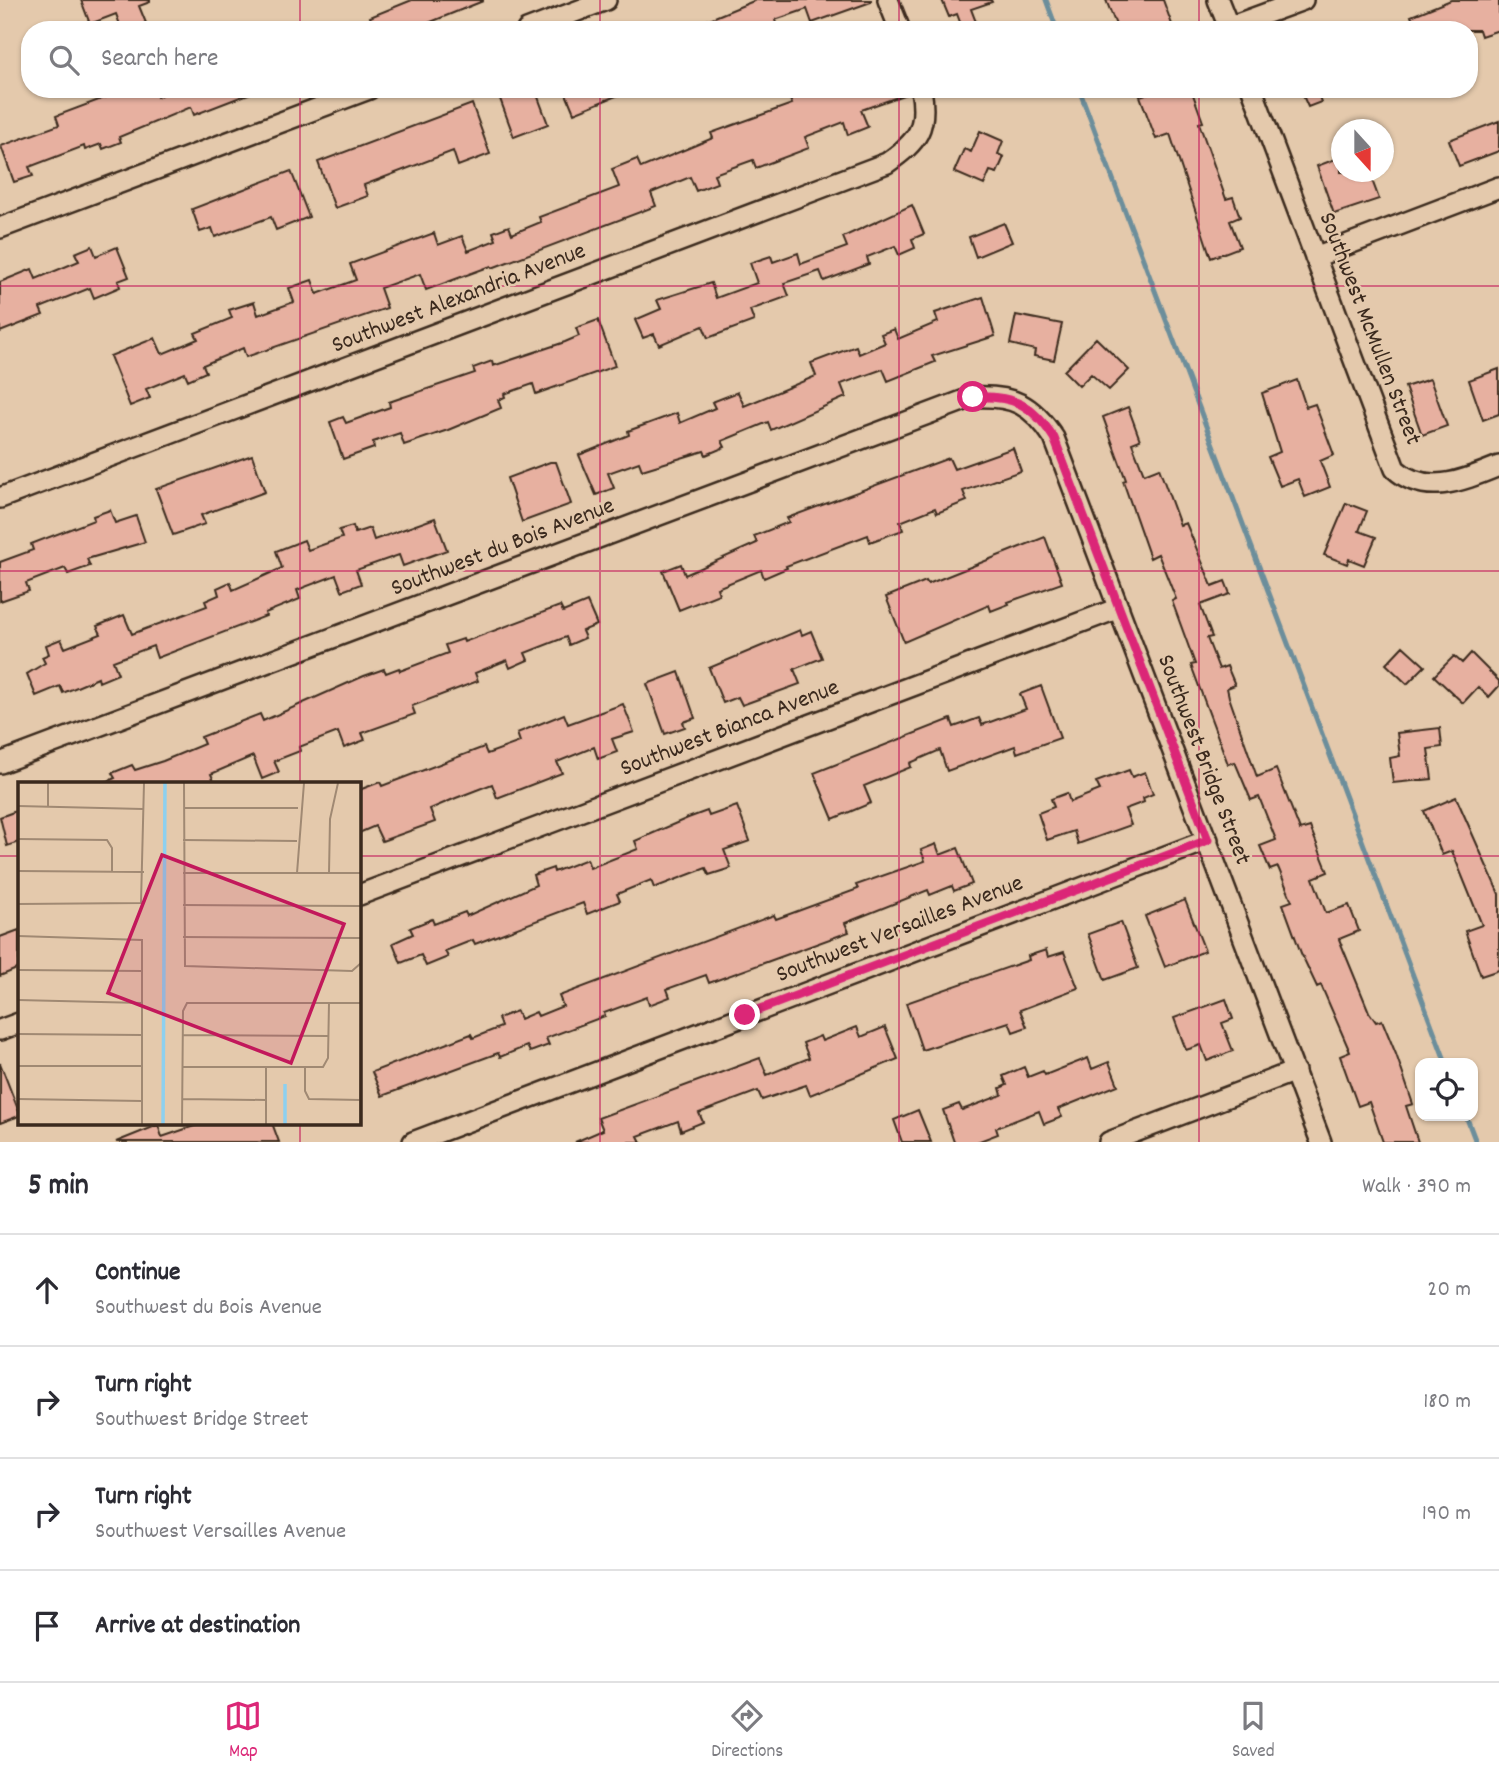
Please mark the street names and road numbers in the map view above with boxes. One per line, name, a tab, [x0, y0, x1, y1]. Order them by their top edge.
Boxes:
street label: Southwest McMullen Street	[1309, 208, 1429, 450]
street label: Southwest Alexandria Avenue	[327, 235, 591, 363]
street label: Southwest du Bois Avenue	[386, 490, 620, 606]
street label: Southwest Bridge Street	[1147, 650, 1259, 870]
street label: Southwest Bianca Avenue	[616, 672, 844, 786]
street label: Southwest Versailles Avenue	[772, 867, 1028, 993]

